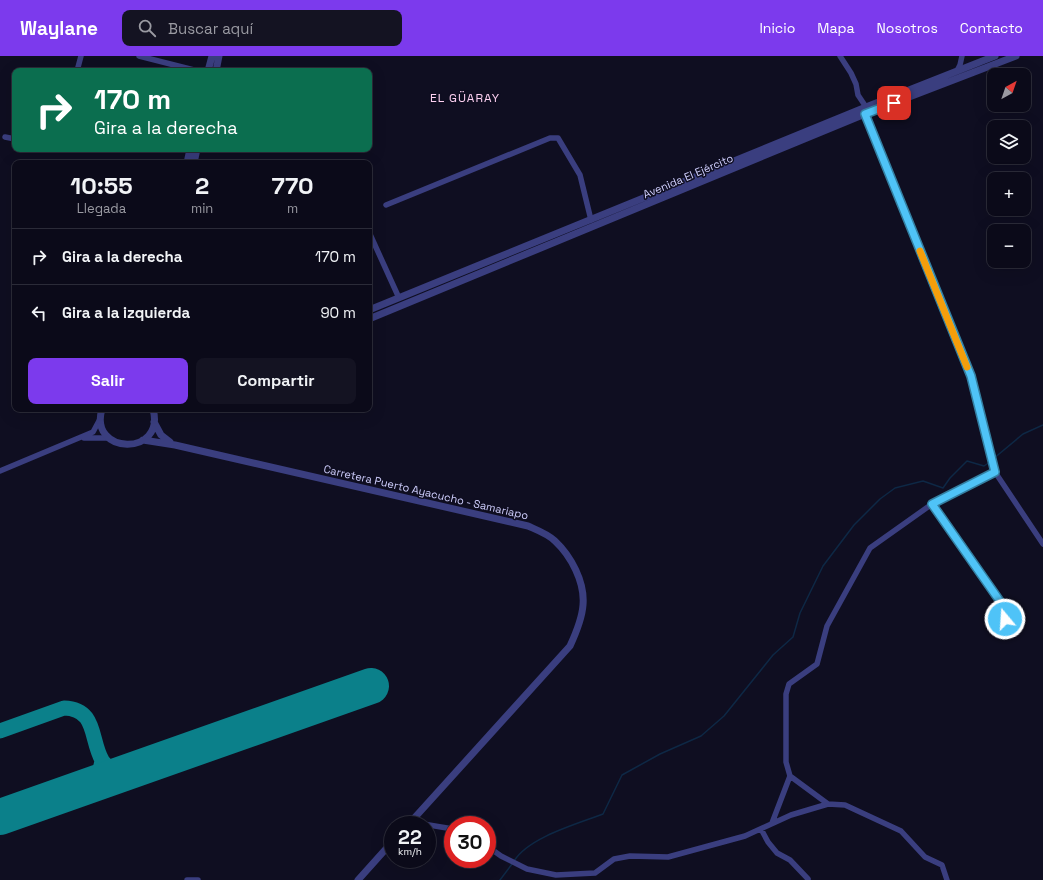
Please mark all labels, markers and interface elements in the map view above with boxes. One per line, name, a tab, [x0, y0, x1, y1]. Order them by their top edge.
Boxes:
search box	[122, 10, 402, 46]
text: Waylane	[20, 16, 98, 41]
icon: search	[136, 17, 158, 39]
text: Buscar aquí	[168, 19, 253, 38]
text: Inicio	[759, 19, 795, 37]
text: Mapa	[817, 19, 855, 37]
text: Nosotros	[877, 19, 938, 37]
text: Contacto	[960, 19, 1023, 37]
north arrow	[987, 68, 1031, 112]
map controls	[987, 68, 1031, 268]
text: 170 m	[94, 81, 171, 117]
icon: right	[28, 84, 80, 136]
pin	[877, 86, 911, 120]
district label: EL GÜARAY	[430, 90, 500, 106]
icon: arrive	[883, 92, 905, 114]
text: Gira a la derecha	[94, 116, 238, 139]
button: layers	[987, 120, 1031, 164]
street label: Avenida El Ejército	[641, 151, 735, 201]
text: 10:55	[70, 170, 133, 201]
text: 2	[195, 170, 209, 201]
text: 770	[272, 170, 314, 201]
button: +	[987, 172, 1031, 216]
text: Llegada	[77, 200, 126, 217]
text: min	[191, 200, 213, 217]
text: m	[287, 200, 298, 217]
button: −	[987, 224, 1031, 268]
icon: right	[28, 246, 50, 268]
text: Gira a la derecha	[62, 247, 182, 266]
text: 170 m	[315, 247, 356, 266]
icon: left	[28, 302, 50, 324]
text: Gira a la izquierda	[62, 303, 190, 322]
text: 90 m	[320, 303, 356, 322]
button: Salir	[28, 358, 188, 404]
button: Compartir	[196, 358, 356, 404]
street label: Carretera Puerto Ayacucho - Samariapo	[322, 462, 530, 522]
position arrow	[984, 598, 1026, 640]
speed limit sign: 30	[444, 816, 496, 868]
text: 22	[398, 824, 422, 850]
text: km/h	[398, 845, 422, 858]

